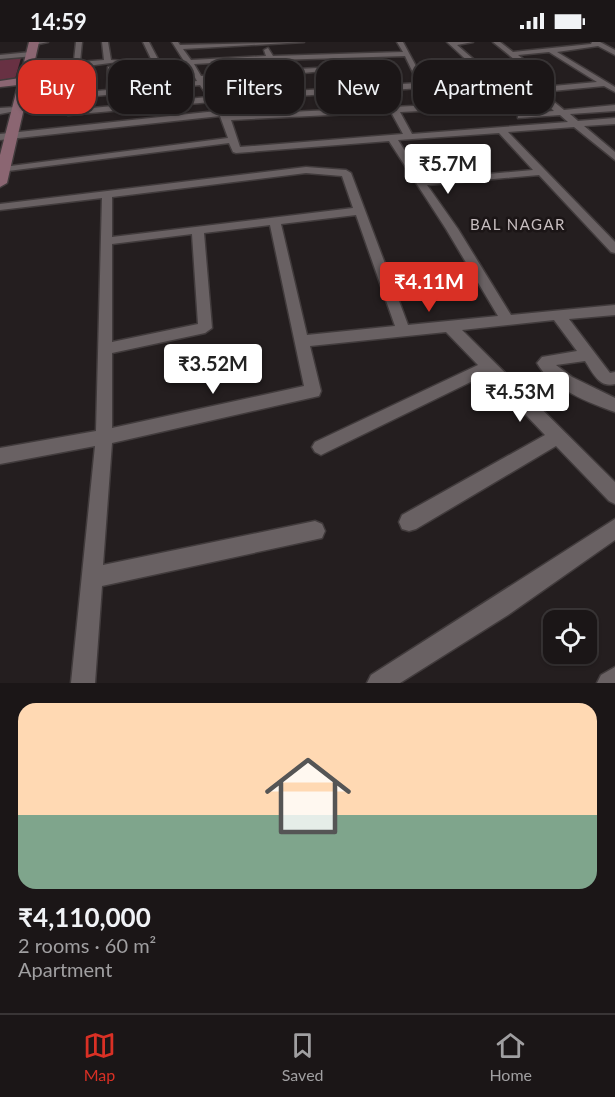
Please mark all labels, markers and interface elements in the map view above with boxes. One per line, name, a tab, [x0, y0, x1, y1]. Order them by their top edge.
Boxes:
text: 14:59	[30, 8, 87, 35]
chip: Buy	[18, 60, 96, 114]
chip: Rent	[108, 60, 193, 114]
chip: Filters	[205, 60, 304, 114]
chip: New	[316, 60, 401, 114]
chip: Apartment	[413, 60, 554, 114]
pin: ₹5.7M	[406, 144, 490, 195]
text: ₹5.7M	[419, 151, 477, 175]
district label: BAL NAGAR	[470, 215, 566, 233]
pin: ₹4.11M	[380, 262, 478, 313]
text: ₹4.11M	[394, 269, 464, 293]
pin: ₹3.52M	[164, 344, 262, 395]
text: ₹3.52M	[178, 351, 248, 375]
pin: ₹4.53M	[471, 372, 569, 423]
text: ₹4.53M	[485, 379, 555, 403]
map controls	[543, 610, 597, 664]
button: locate	[543, 610, 597, 664]
icon: home	[254, 742, 362, 850]
text: ₹4,110,000	[18, 901, 151, 933]
text: 2 rooms · 60 m²	[18, 933, 156, 957]
text: Apartment	[18, 957, 112, 981]
tab: Map	[83, 1029, 116, 1084]
tab: Saved	[282, 1029, 324, 1084]
tab: Home	[489, 1029, 532, 1084]

